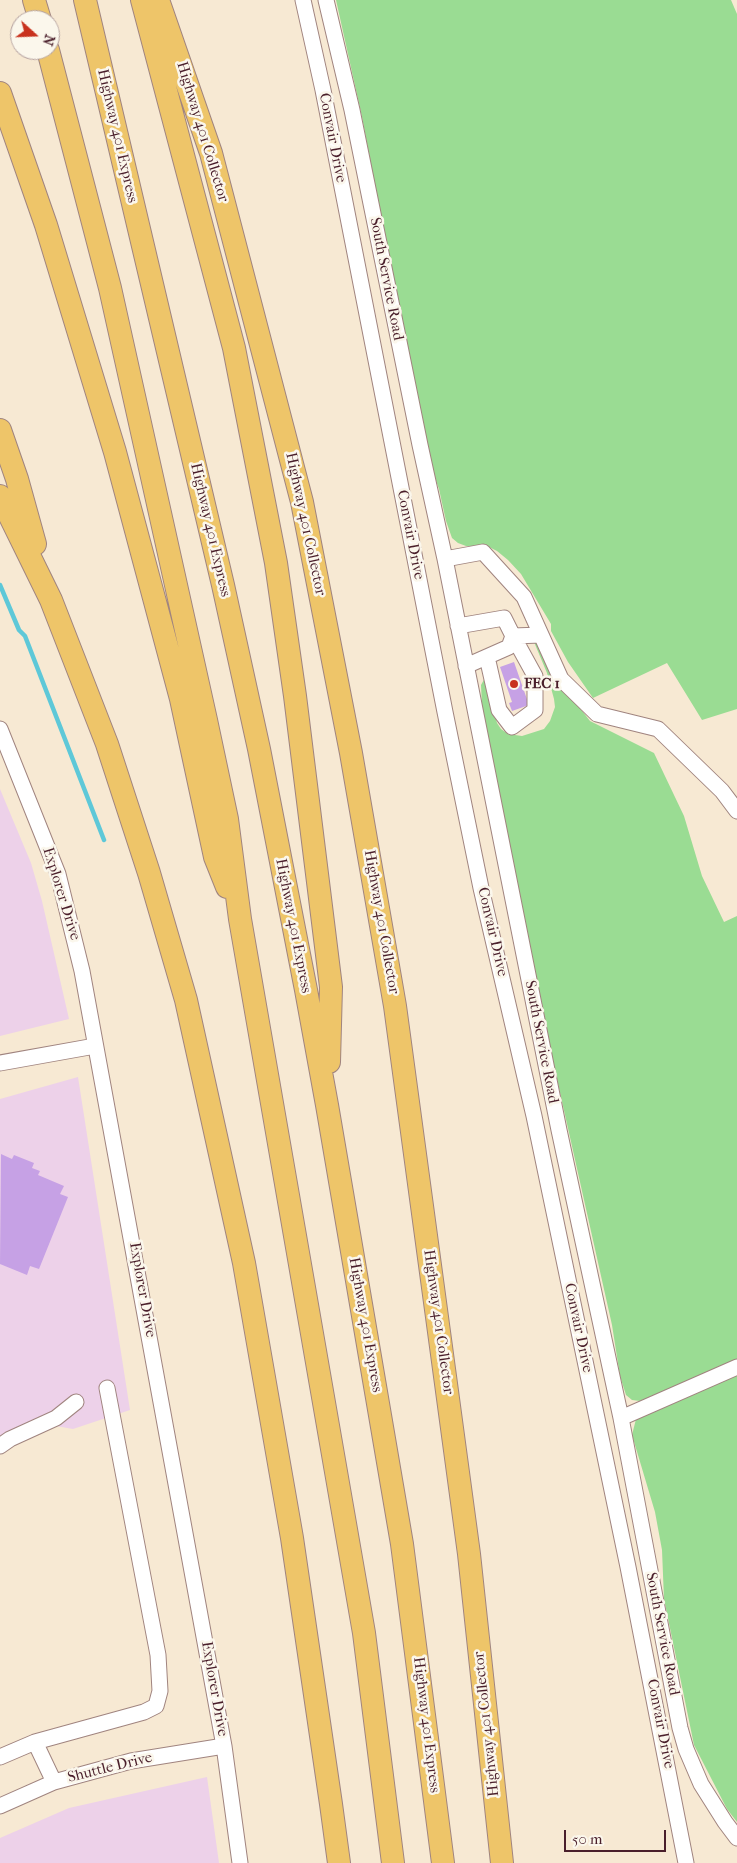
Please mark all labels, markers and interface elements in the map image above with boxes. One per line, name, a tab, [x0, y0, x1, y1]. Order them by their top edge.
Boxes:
north arrow	[10, 10, 60, 60]
text: N	[39, 32, 58, 48]
street label: Highway 401 Collector	[172, 60, 232, 204]
street label: Highway 401 Express	[93, 67, 141, 205]
street label: Convair Drive	[314, 92, 350, 184]
street label: South Service Road	[365, 216, 407, 342]
street label: Highway 401 Collector	[281, 451, 329, 597]
street label: Highway 401 Express	[186, 461, 234, 599]
street label: Convair Drive	[392, 489, 428, 581]
place label: FEC 1	[524, 675, 560, 693]
marker: FEC 1	[508, 678, 520, 690]
street label: Explorer Drive	[38, 845, 84, 943]
street label: Highway 401 Collector	[359, 849, 403, 995]
street label: Highway 401 Express	[271, 857, 315, 995]
street label: Convair Drive	[473, 886, 511, 978]
street label: South Service Road	[520, 979, 562, 1105]
street label: Explorer Drive	[125, 1241, 159, 1339]
street label: Highway 401 Collector	[419, 1249, 457, 1395]
street label: Highway 401 Express	[344, 1256, 386, 1394]
street label: Convair Drive	[560, 1282, 596, 1374]
street label: South Service Road	[641, 1571, 683, 1697]
street label: Explorer Drive	[197, 1640, 231, 1738]
street label: Highway 401 Collector	[470, 1651, 504, 1797]
street label: Highway 401 Express	[409, 1656, 443, 1794]
street label: Convair Drive	[642, 1678, 678, 1770]
street label: Shuttle Drive	[66, 1749, 154, 1787]
scale bar	[567, 1820, 670, 1852]
text: 50 m	[572, 1830, 602, 1848]

